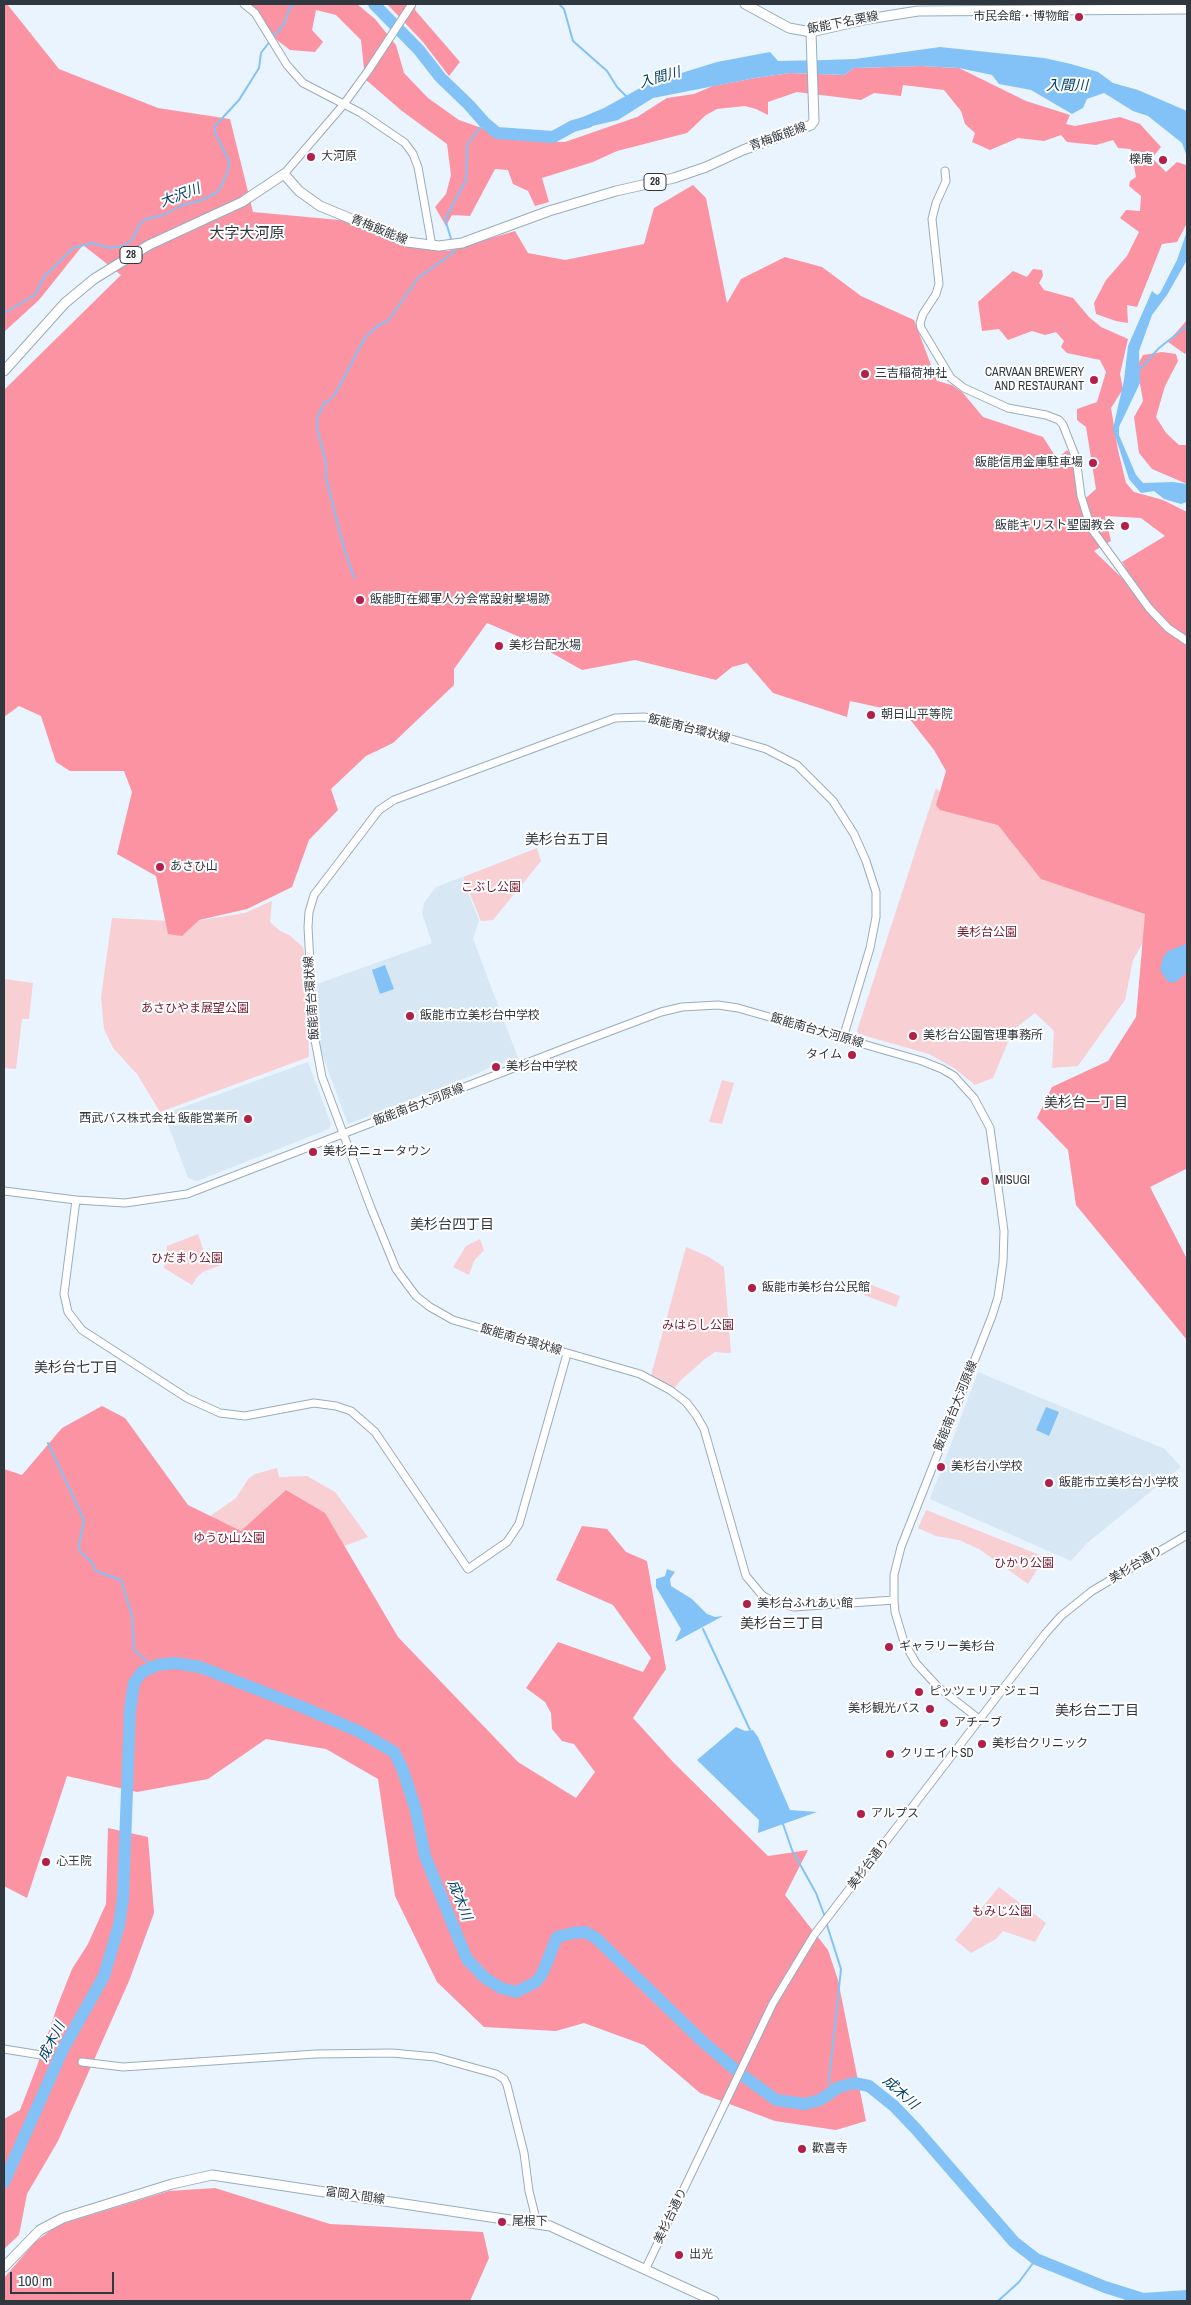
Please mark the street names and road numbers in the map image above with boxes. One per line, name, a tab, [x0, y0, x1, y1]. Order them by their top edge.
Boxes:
street label: 飯能下名栗線	[806, 9, 880, 37]
street label: 青梅飯能線	[747, 120, 809, 154]
road number: 28	[644, 173, 666, 190]
street label: 青梅飯能線	[348, 212, 410, 248]
road number: 28	[120, 246, 142, 264]
street label: 飯能南台環状線	[647, 712, 731, 746]
street label: 飯能南台環状線	[302, 956, 322, 1040]
street label: 飯能南台大河原線	[769, 1011, 865, 1051]
street label: 飯能南台大河原線	[372, 1081, 466, 1129]
street label: 飯能南台環状線	[479, 1322, 563, 1358]
street label: 飯能南台大河原線	[931, 1359, 981, 1453]
street label: 美杉台通り	[1107, 1543, 1165, 1587]
street label: 美杉台通り	[845, 1836, 893, 1892]
street label: 富岡入間線	[324, 2185, 386, 2207]
street label: 美杉台通り	[651, 2186, 691, 2246]

